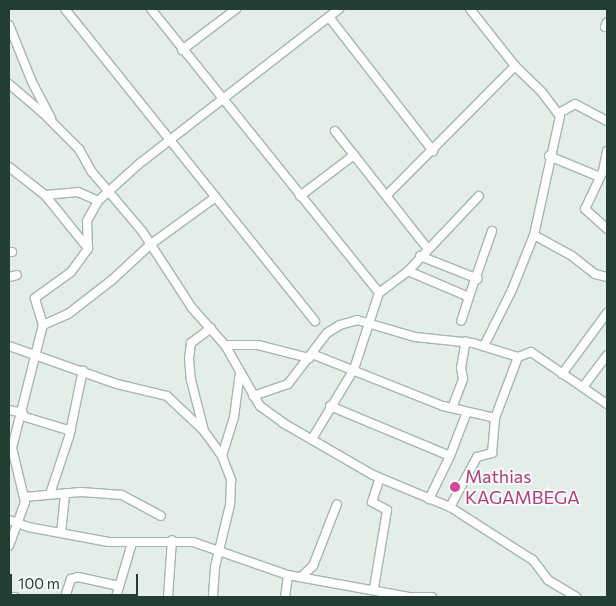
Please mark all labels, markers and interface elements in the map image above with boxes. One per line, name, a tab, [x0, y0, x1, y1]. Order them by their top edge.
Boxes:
place label: Mathias KAGAMBEGA	[465, 466, 580, 508]
marker: Mathias KAGAMBEGA	[449, 481, 461, 493]
scale bar	[12, 564, 140, 596]
text: 100 m	[18, 574, 60, 592]

